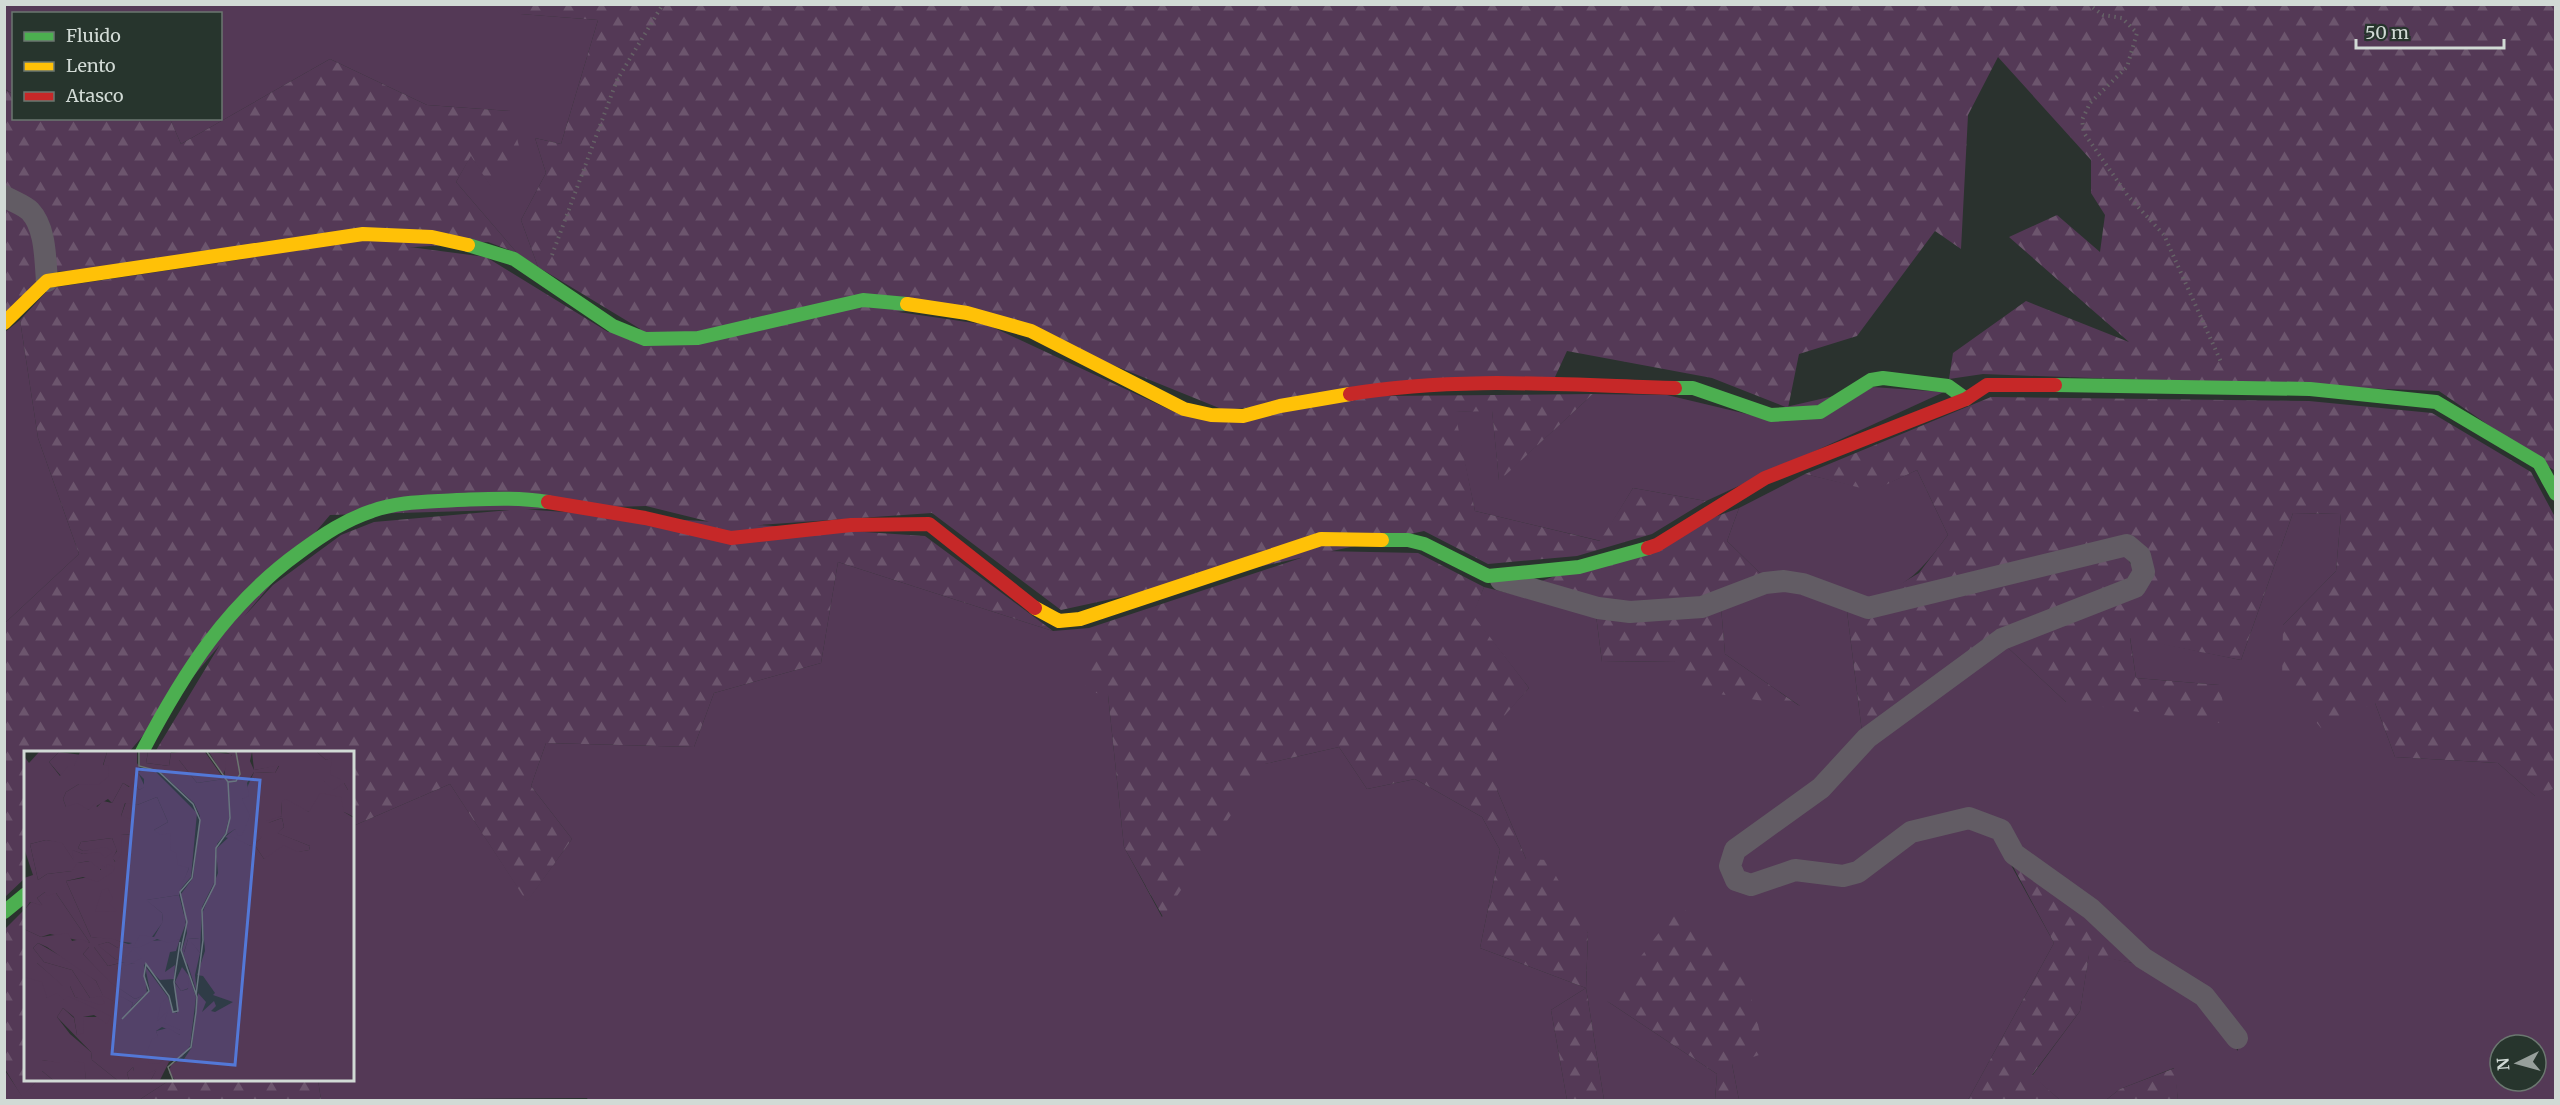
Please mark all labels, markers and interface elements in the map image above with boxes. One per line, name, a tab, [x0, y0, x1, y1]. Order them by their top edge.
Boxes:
legend	[12, 12, 222, 120]
scale bar	[2356, 12, 2504, 50]
text: 50 m	[2365, 21, 2409, 44]
text: Fluido	[66, 24, 121, 47]
text: Lento	[66, 54, 116, 77]
text: Atasco	[65, 84, 124, 107]
inset map	[24, 751, 354, 1081]
north arrow	[2488, 1033, 2548, 1093]
text: N	[2493, 1057, 2514, 1071]

